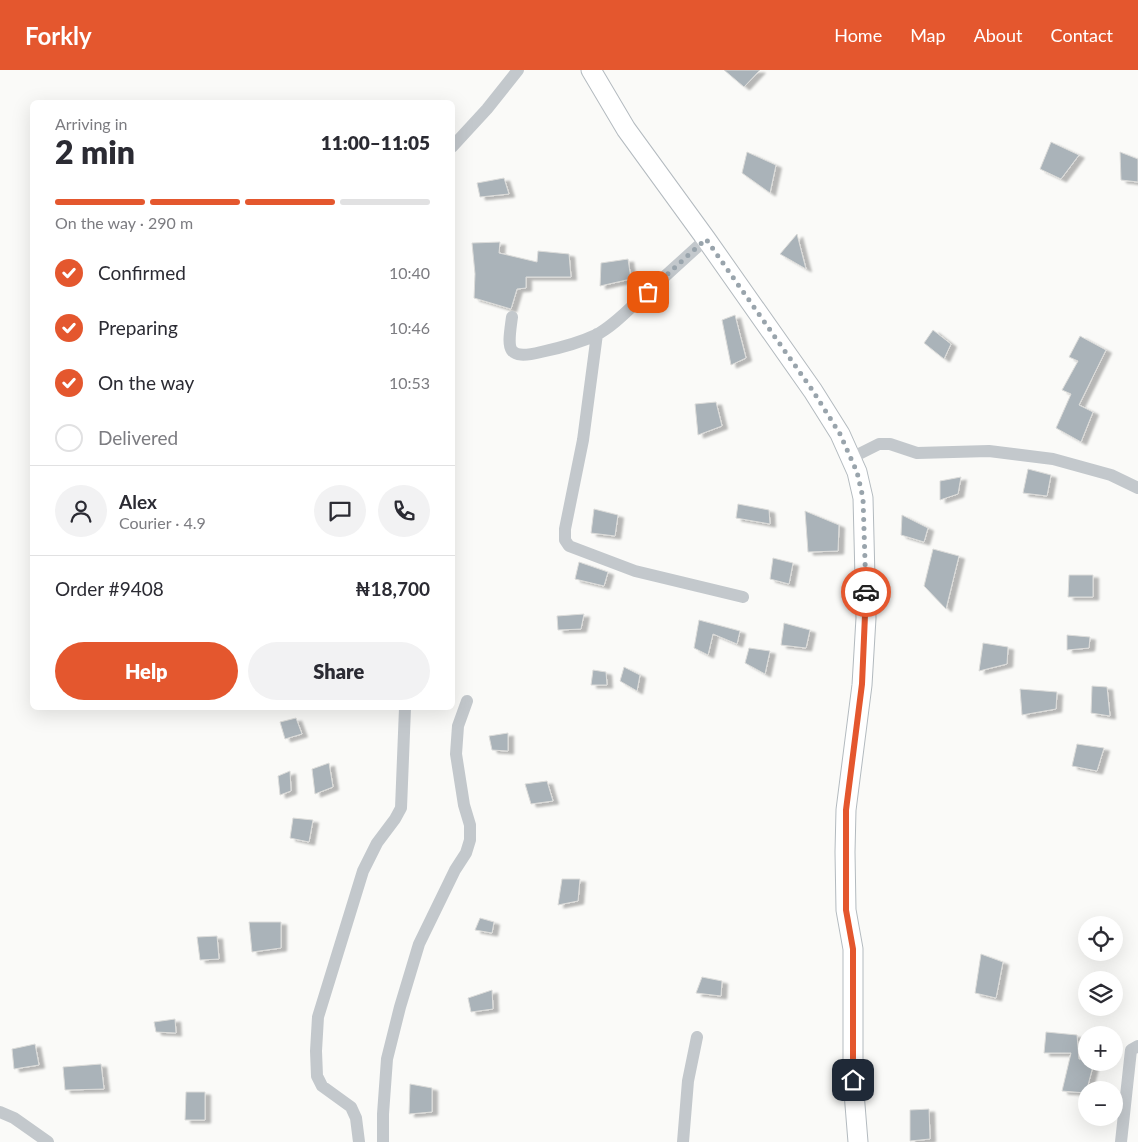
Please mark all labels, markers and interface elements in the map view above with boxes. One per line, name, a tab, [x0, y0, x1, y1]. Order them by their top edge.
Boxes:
text: Forkly	[25, 21, 92, 50]
text: Home	[834, 24, 882, 46]
text: Map	[910, 24, 946, 46]
text: About	[974, 24, 1023, 46]
text: Contact	[1051, 24, 1113, 46]
text: Arriving in	[55, 114, 128, 133]
text: 11:00–11:05	[321, 131, 430, 154]
text: 2 min	[55, 132, 135, 171]
text: On the way · 290 m	[55, 213, 193, 232]
icon: check	[55, 259, 83, 287]
text: Confirmed	[98, 261, 186, 284]
text: 10:40	[389, 263, 430, 282]
pin	[627, 271, 669, 313]
icon: bag	[634, 278, 662, 306]
icon: check	[55, 314, 83, 342]
text: Preparing	[98, 316, 178, 339]
text: 10:46	[389, 318, 430, 337]
icon: check	[55, 369, 83, 397]
text: On the way	[98, 371, 194, 394]
text: 10:53	[389, 373, 430, 392]
text: Delivered	[98, 426, 178, 449]
button: person	[55, 485, 107, 537]
button: chat	[314, 485, 366, 537]
button: phone	[378, 485, 430, 537]
text: Alex	[119, 490, 157, 513]
text: Courier · 4.9	[119, 513, 206, 532]
courier	[841, 567, 891, 617]
text: Order #9408	[55, 577, 164, 600]
text: ₦18,700	[355, 577, 430, 600]
icon: car	[852, 578, 880, 606]
button: Help	[55, 642, 238, 700]
button: Share	[248, 642, 430, 700]
map controls	[1078, 916, 1123, 1126]
button: locate	[1078, 916, 1123, 961]
button: layers	[1078, 971, 1123, 1016]
button: +	[1078, 1026, 1123, 1071]
pin	[832, 1059, 874, 1101]
icon: home	[839, 1066, 867, 1094]
button: −	[1078, 1081, 1123, 1126]

